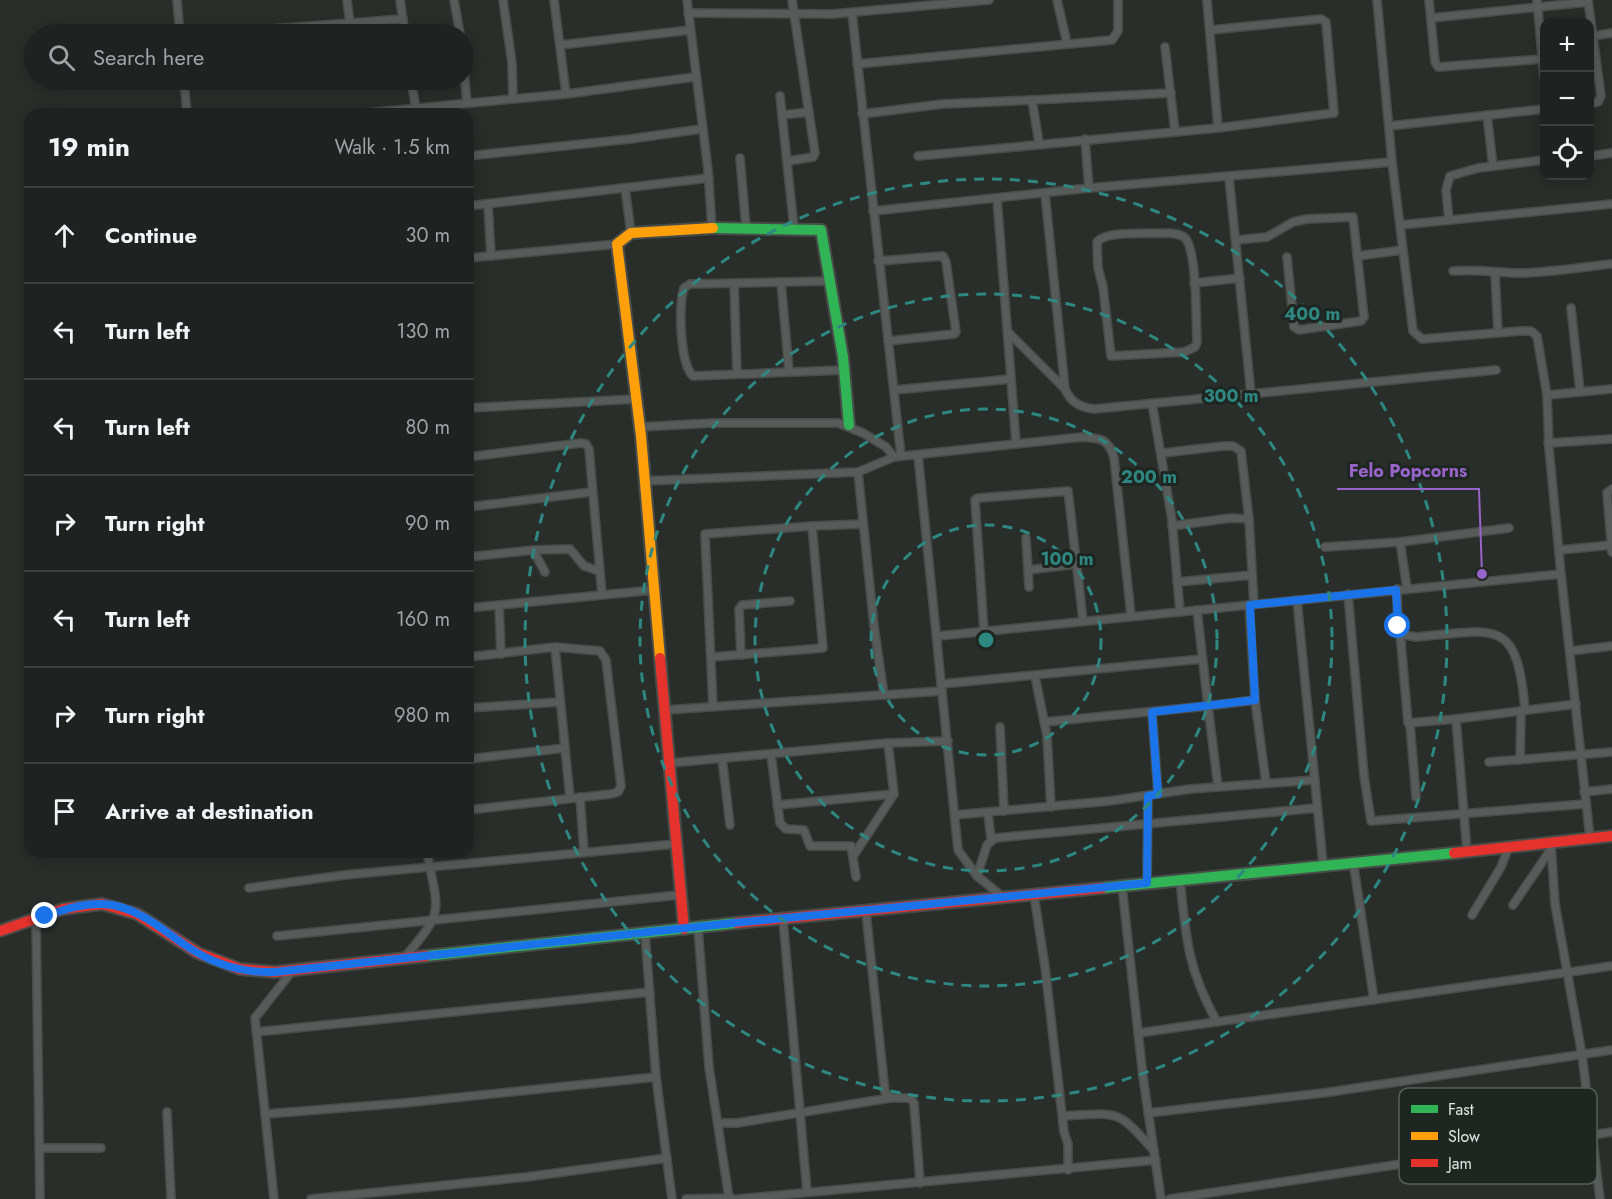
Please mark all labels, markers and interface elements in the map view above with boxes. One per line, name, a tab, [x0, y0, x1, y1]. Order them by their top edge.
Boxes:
map controls	[1540, 18, 1594, 180]
button: +	[1540, 18, 1594, 72]
search box	[24, 24, 474, 90]
icon: search	[45, 41, 78, 74]
text: Search here	[93, 41, 204, 73]
button: −	[1540, 72, 1594, 126]
button: locate	[1540, 126, 1594, 180]
text: 19 min	[48, 128, 130, 166]
text: Walk · 1.5 km	[335, 133, 450, 162]
icon: ahead	[48, 219, 81, 252]
text: Continue	[105, 219, 197, 251]
text: 30 m	[405, 221, 450, 250]
text: 400 m	[1284, 301, 1340, 327]
icon: left	[48, 315, 81, 348]
text: Turn left	[105, 315, 190, 347]
text: 130 m	[396, 317, 450, 346]
text: 300 m	[1203, 383, 1259, 409]
icon: left	[48, 411, 81, 444]
text: Turn left	[105, 411, 190, 443]
text: 80 m	[405, 413, 450, 442]
callout: Felo Popcorns	[1337, 453, 1479, 489]
text: Felo Popcorns	[1349, 458, 1467, 484]
text: 200 m	[1121, 464, 1177, 490]
icon: right	[48, 507, 81, 540]
text: Turn right	[105, 507, 205, 539]
text: 90 m	[405, 509, 450, 538]
text: 100 m	[1040, 546, 1094, 572]
icon: left	[48, 603, 81, 636]
text: Turn left	[105, 603, 190, 635]
text: 160 m	[396, 605, 450, 634]
route start	[1384, 612, 1410, 638]
centre of rings	[976, 630, 996, 650]
icon: right	[48, 699, 81, 732]
text: Turn right	[105, 699, 205, 731]
text: 980 m	[394, 701, 450, 730]
icon: arrive	[48, 795, 81, 828]
text: Arrive at destination	[105, 795, 314, 827]
route end	[31, 902, 57, 928]
legend	[1399, 1088, 1597, 1184]
text: Fast	[1448, 1098, 1474, 1121]
text: Slow	[1448, 1125, 1480, 1148]
text: Jam	[1446, 1152, 1472, 1175]

